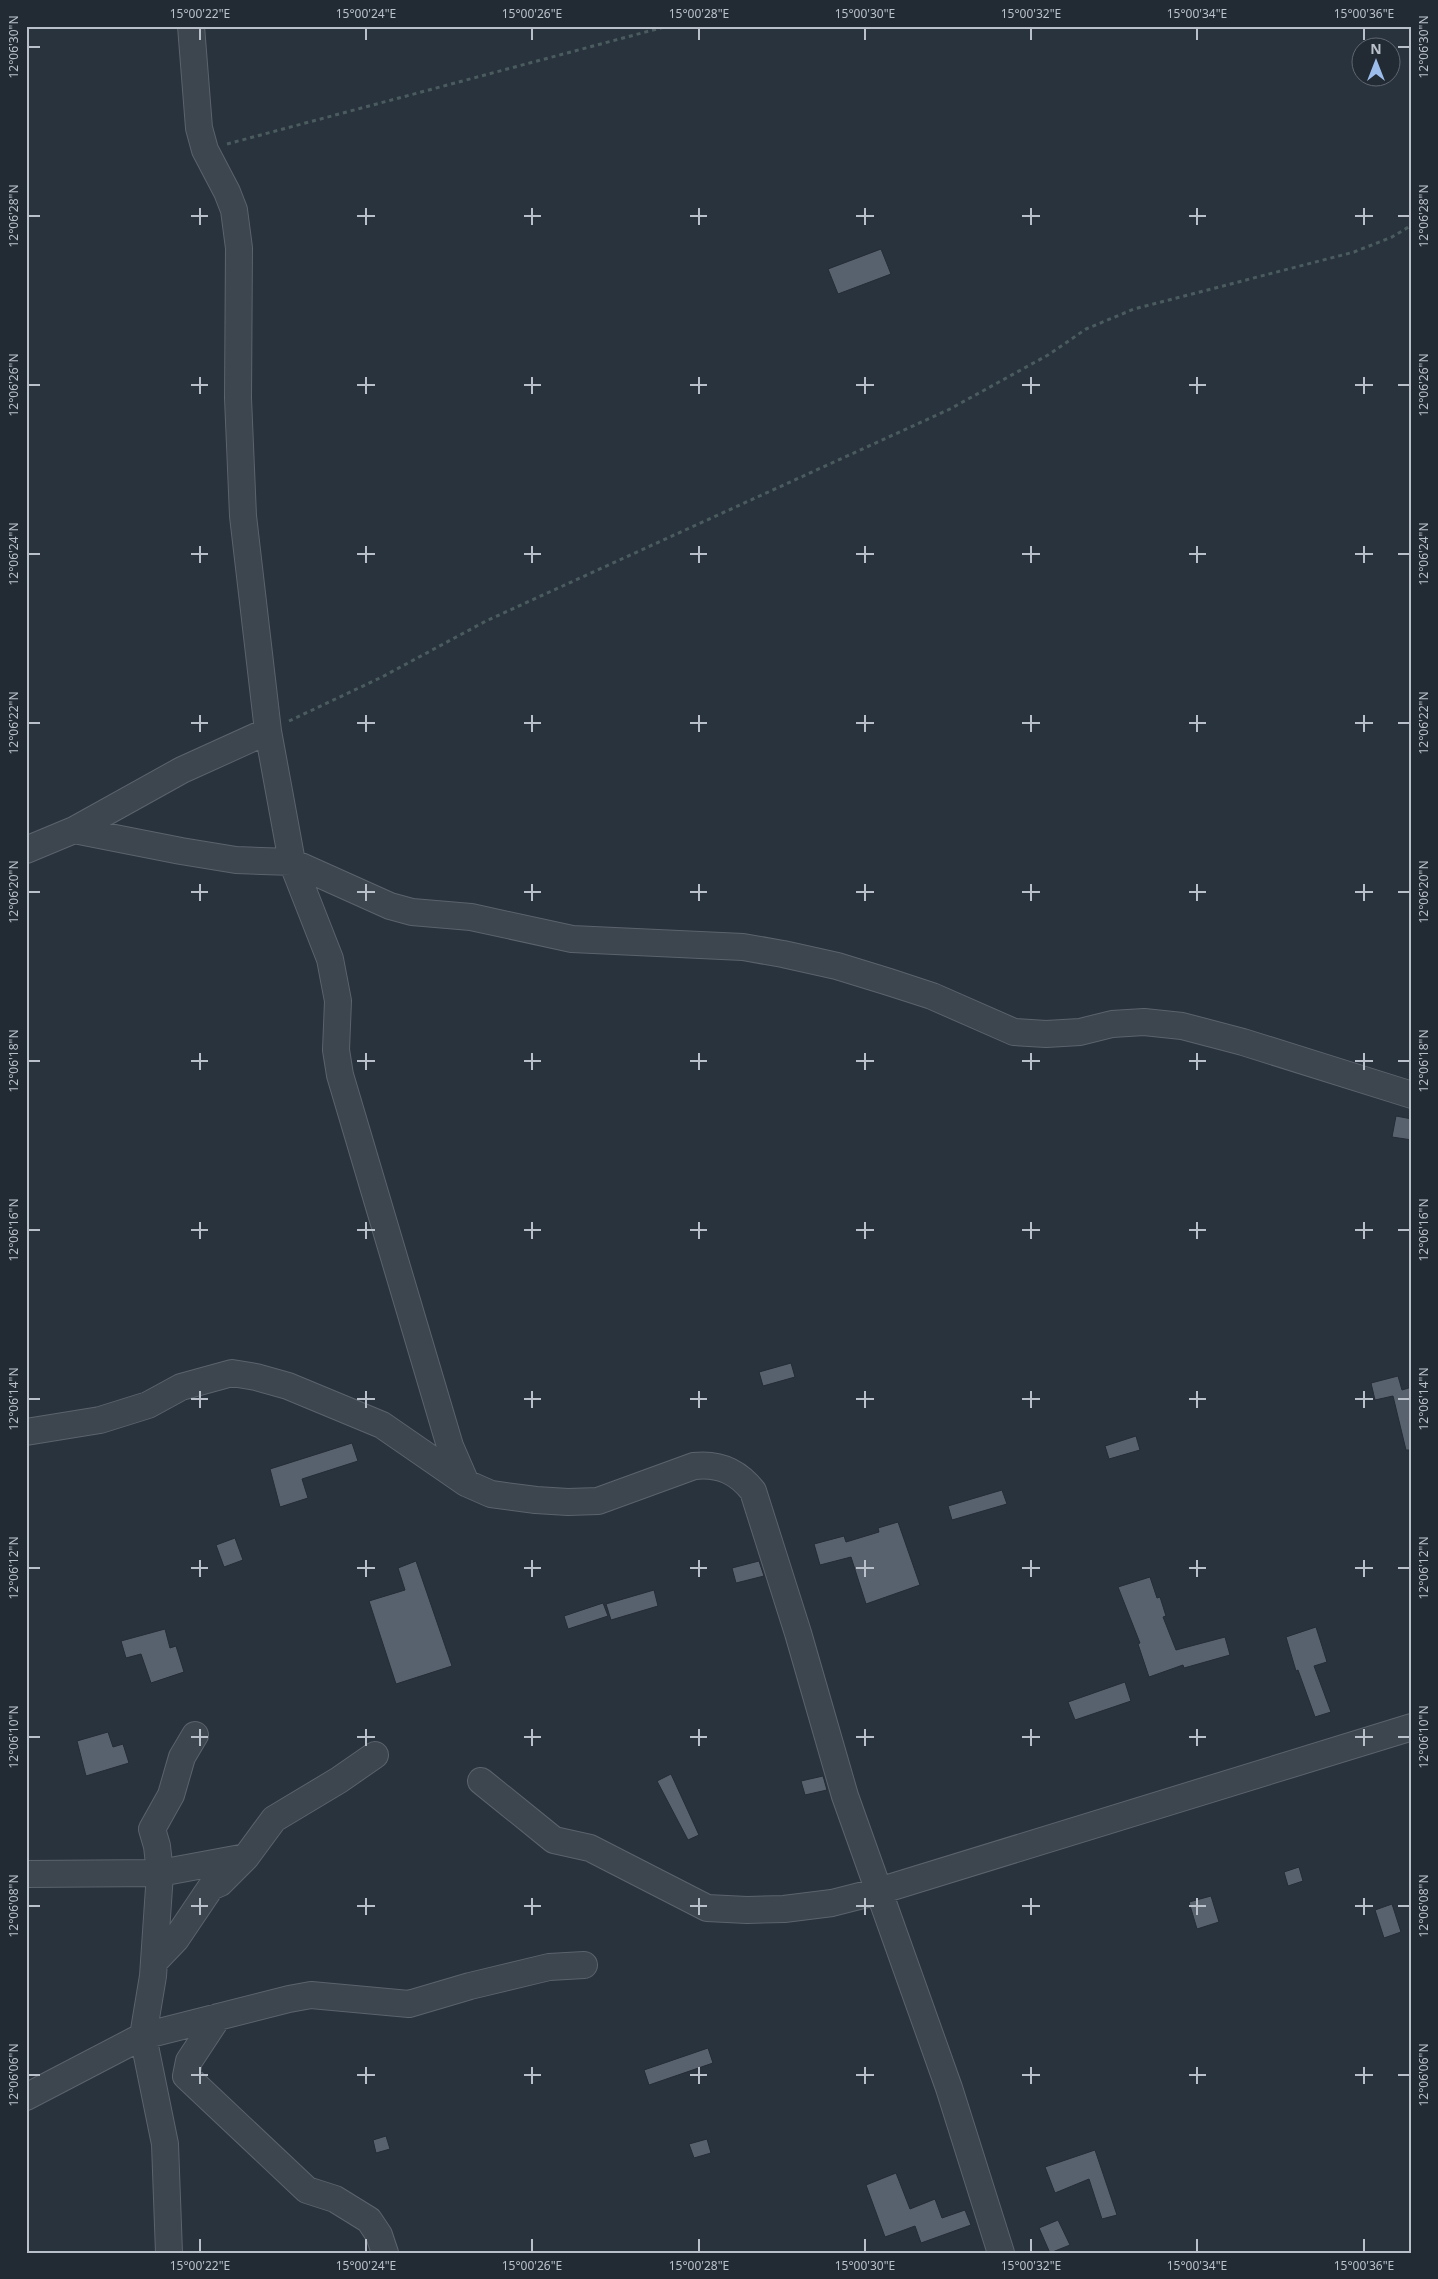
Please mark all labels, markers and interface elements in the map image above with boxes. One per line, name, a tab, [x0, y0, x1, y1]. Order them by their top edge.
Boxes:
text: 15°00'22"E	[170, 5, 230, 22]
text: 15°00'24"E	[336, 5, 396, 22]
text: 15°00'26"E	[502, 5, 562, 22]
text: 15°00'28"E	[669, 5, 729, 22]
text: 15°00'30"E	[835, 5, 895, 22]
text: 15°00'32"E	[1001, 5, 1061, 22]
text: 15°00'34"E	[1167, 5, 1227, 22]
text: 15°00'36"E	[1334, 5, 1394, 22]
text: 12°06'30"N	[5, 15, 22, 79]
text: 12°06'30"N	[1415, 15, 1432, 79]
north arrow	[1350, 38, 1400, 88]
text: N	[1370, 39, 1382, 58]
text: 12°06'28"N	[5, 184, 22, 248]
text: 12°06'28"N	[1415, 184, 1432, 248]
text: 12°06'26"N	[5, 353, 22, 417]
text: 12°06'26"N	[1415, 353, 1432, 417]
text: 12°06'24"N	[5, 522, 22, 586]
text: 12°06'24"N	[1415, 522, 1432, 586]
text: 12°06'22"N	[5, 691, 22, 755]
text: 12°06'22"N	[1415, 691, 1432, 755]
text: 12°06'20"N	[5, 860, 22, 924]
text: 12°06'20"N	[1415, 860, 1432, 924]
text: 12°06'18"N	[5, 1029, 22, 1093]
text: 12°06'18"N	[1415, 1029, 1432, 1093]
text: 12°06'16"N	[5, 1198, 22, 1262]
text: 12°06'16"N	[1415, 1198, 1432, 1262]
text: 12°06'14"N	[5, 1367, 22, 1431]
text: 12°06'14"N	[1415, 1367, 1432, 1431]
text: 12°06'12"N	[5, 1536, 22, 1600]
text: 12°06'12"N	[1415, 1536, 1432, 1600]
text: 12°06'10"N	[5, 1705, 22, 1769]
text: 12°06'10"N	[1415, 1705, 1432, 1769]
text: 12°06'08"N	[5, 1874, 22, 1938]
text: 12°06'08"N	[1415, 1874, 1432, 1938]
text: 12°06'06"N	[5, 2043, 22, 2107]
text: 12°06'06"N	[1415, 2043, 1432, 2107]
text: 15°00'22"E	[170, 2257, 230, 2274]
text: 15°00'24"E	[336, 2257, 396, 2274]
text: 15°00'26"E	[502, 2257, 562, 2274]
text: 15°00'28"E	[669, 2257, 729, 2274]
text: 15°00'30"E	[835, 2257, 895, 2274]
text: 15°00'32"E	[1001, 2257, 1061, 2274]
text: 15°00'34"E	[1167, 2257, 1227, 2274]
text: 15°00'36"E	[1334, 2257, 1394, 2274]

